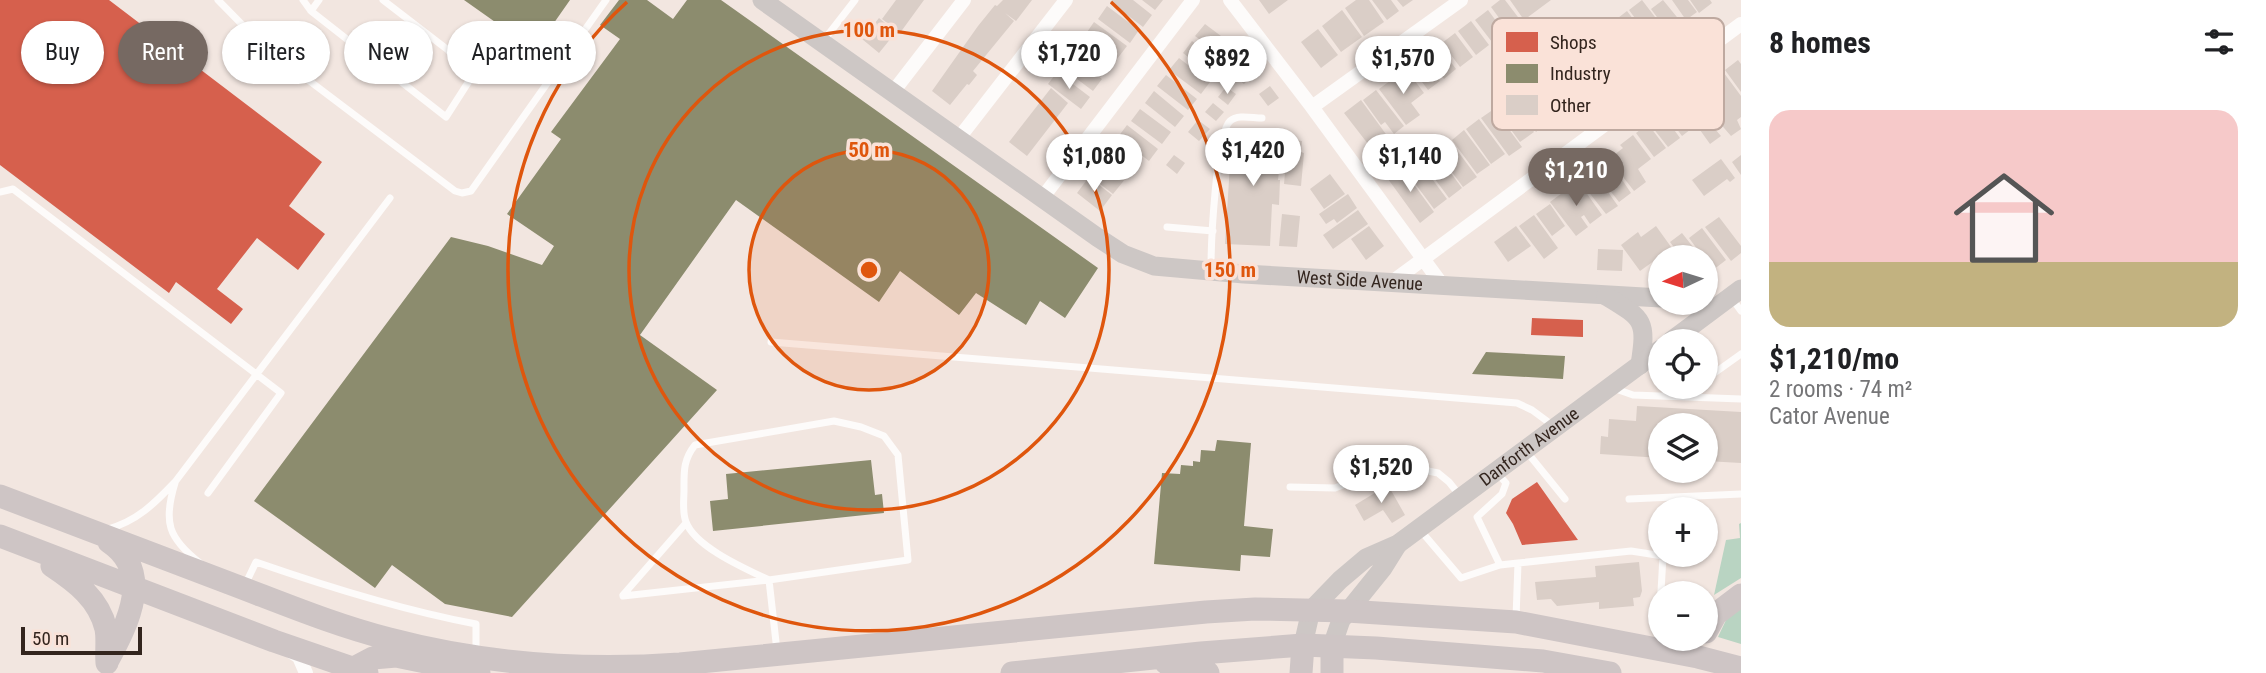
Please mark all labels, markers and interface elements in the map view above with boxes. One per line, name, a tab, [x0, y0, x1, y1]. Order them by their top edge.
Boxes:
text: 100 m	[843, 18, 895, 42]
legend	[1492, 18, 1724, 130]
chip: Buy	[21, 21, 104, 84]
chip: Rent	[118, 21, 208, 84]
chip: Filters	[222, 21, 330, 84]
chip: New	[344, 21, 433, 84]
chip: Apartment	[447, 21, 596, 84]
icon: filters	[2200, 23, 2238, 61]
text: 8 homes	[1769, 25, 1871, 60]
text: Shops	[1550, 31, 1597, 54]
pin: $1,720	[1012, 32, 1126, 91]
pin: $892	[1186, 36, 1268, 96]
pin: $1,570	[1346, 36, 1460, 96]
text: $1,720	[1037, 40, 1101, 67]
text: $892	[1204, 45, 1250, 72]
text: $1,570	[1371, 45, 1435, 72]
text: Industry	[1550, 62, 1611, 85]
text: Other	[1550, 94, 1591, 117]
pin: $1,420	[1196, 128, 1310, 188]
pin: $1,080	[1037, 134, 1151, 194]
pin: $1,140	[1353, 134, 1467, 194]
text: $1,420	[1221, 137, 1285, 164]
text: 50 m	[848, 138, 890, 162]
text: $1,080	[1062, 143, 1126, 170]
text: $1,140	[1378, 143, 1442, 170]
pin: $1,210	[1519, 148, 1633, 208]
icon: home	[1941, 155, 2067, 281]
text: $1,210	[1544, 157, 1608, 184]
north arrow	[1648, 245, 1718, 315]
map controls	[1648, 245, 1718, 651]
centre of rings	[857, 258, 881, 282]
text: 150 m	[1204, 258, 1256, 282]
street label: West Side Avenue	[1296, 266, 1424, 294]
button: locate	[1648, 329, 1718, 399]
text: $1,210/mo	[1769, 341, 1899, 376]
text: 2 rooms · 74 m²	[1769, 376, 1912, 403]
street label: Danforth Avenue	[1475, 403, 1583, 490]
text: Cator Avenue	[1769, 403, 1890, 430]
button: layers	[1648, 413, 1718, 483]
pin: $1,520	[1324, 446, 1438, 505]
text: $1,520	[1349, 454, 1413, 481]
button: +	[1648, 497, 1718, 567]
button: −	[1648, 581, 1718, 651]
scale bar	[21, 624, 142, 656]
text: 50 m	[32, 627, 69, 650]

